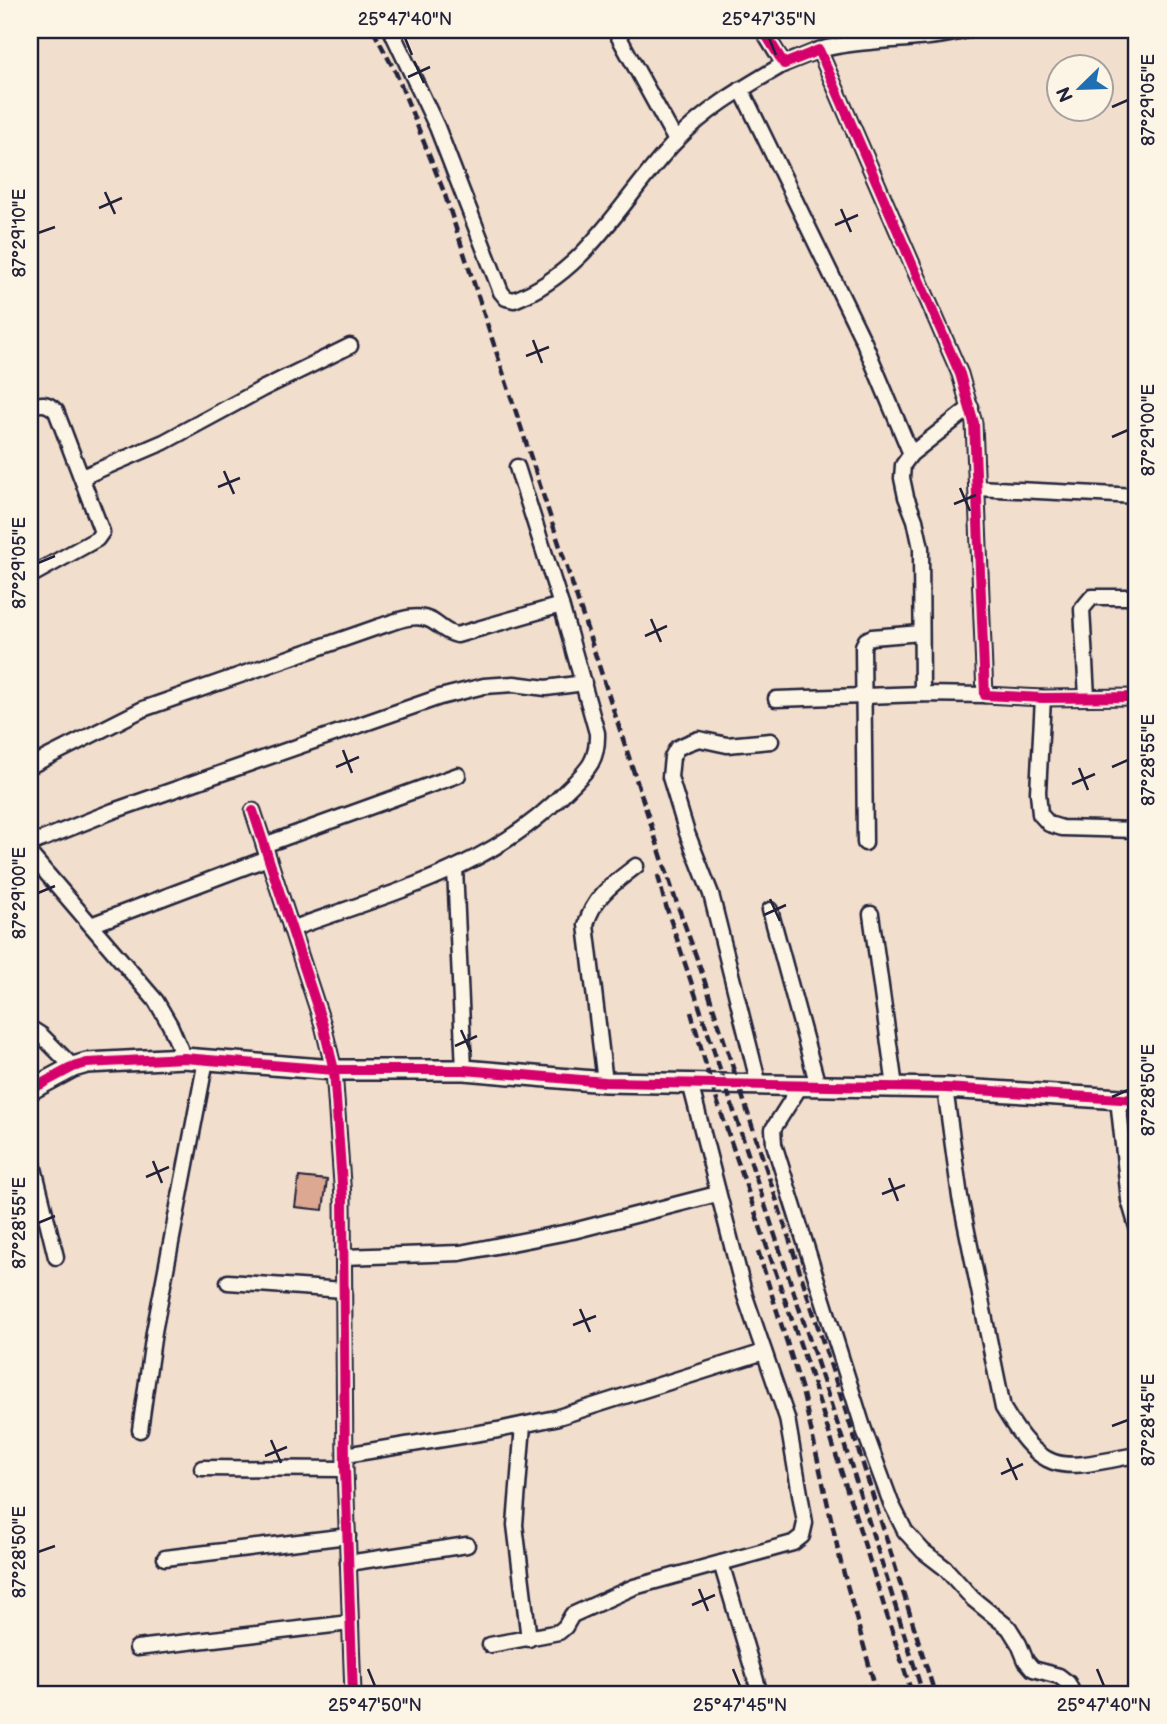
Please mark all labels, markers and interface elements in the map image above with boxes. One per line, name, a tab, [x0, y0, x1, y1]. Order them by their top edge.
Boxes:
text: 25°47'40"N	[358, 9, 452, 30]
text: 25°47'35"N	[722, 9, 816, 30]
north arrow	[1044, 52, 1114, 122]
text: 87°29'05"E	[1138, 54, 1159, 146]
text: N	[1052, 83, 1079, 105]
text: 87°29'10"E	[9, 188, 30, 277]
text: 87°29'00"E	[1138, 384, 1159, 476]
text: 87°29'05"E	[9, 517, 30, 609]
text: 87°28'55"E	[1138, 714, 1159, 806]
text: 87°29'00"E	[9, 847, 30, 939]
text: 87°28'50"E	[1138, 1044, 1159, 1136]
text: 87°28'55"E	[9, 1177, 30, 1269]
text: 87°28'45"E	[1138, 1374, 1159, 1466]
text: 87°28'50"E	[9, 1506, 30, 1598]
text: 25°47'50"N	[328, 1695, 422, 1716]
text: 25°47'45"N	[693, 1695, 787, 1716]
text: 25°47'40"N	[1057, 1695, 1151, 1716]

